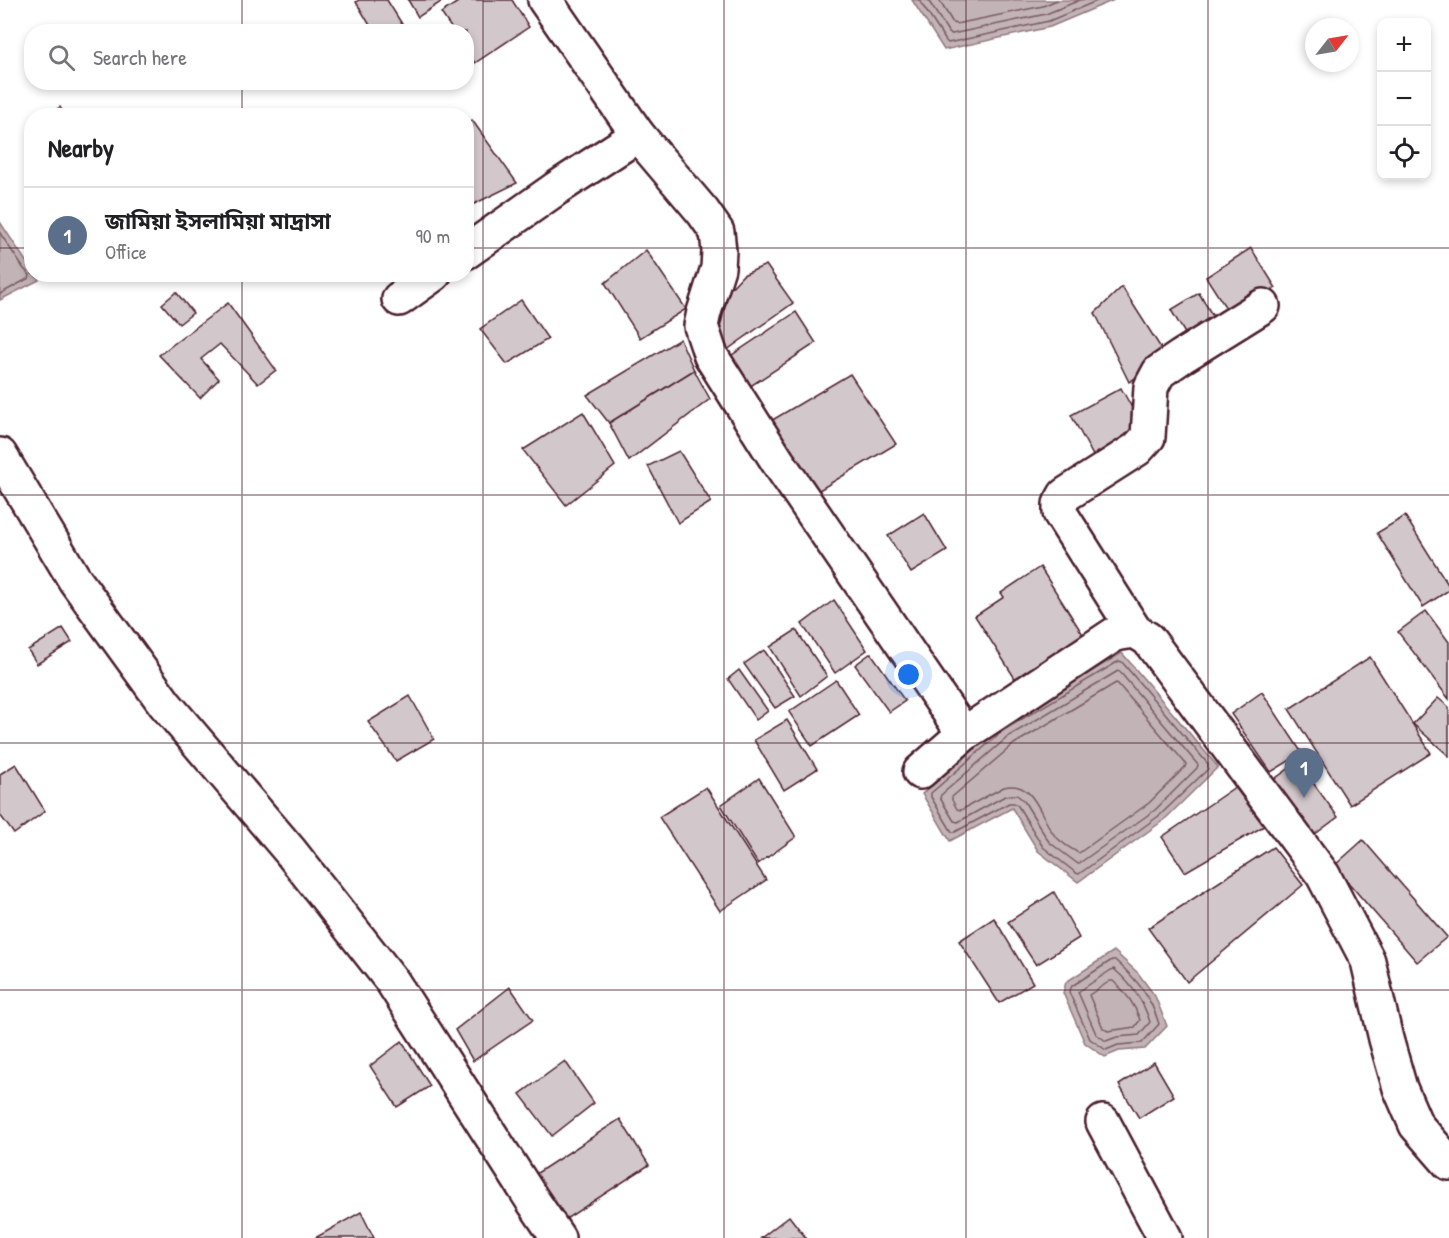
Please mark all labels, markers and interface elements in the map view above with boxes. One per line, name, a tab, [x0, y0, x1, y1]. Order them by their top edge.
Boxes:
north arrow	[1305, 18, 1359, 72]
map controls	[1377, 18, 1431, 180]
button: +	[1377, 18, 1431, 72]
search box	[24, 24, 474, 90]
icon: search	[45, 41, 78, 74]
text: Search here	[93, 42, 187, 72]
button: −	[1377, 72, 1431, 126]
button: locate	[1377, 126, 1431, 180]
text: Nearby	[48, 130, 114, 165]
text: জামিয়া ইসলামিয়া মাদ্রাসা	[105, 206, 331, 236]
text: 1	[64, 222, 71, 249]
text: 90 m	[416, 222, 450, 249]
text: Office	[105, 238, 147, 265]
your location	[894, 660, 923, 689]
pin: 1	[1284, 748, 1324, 798]

